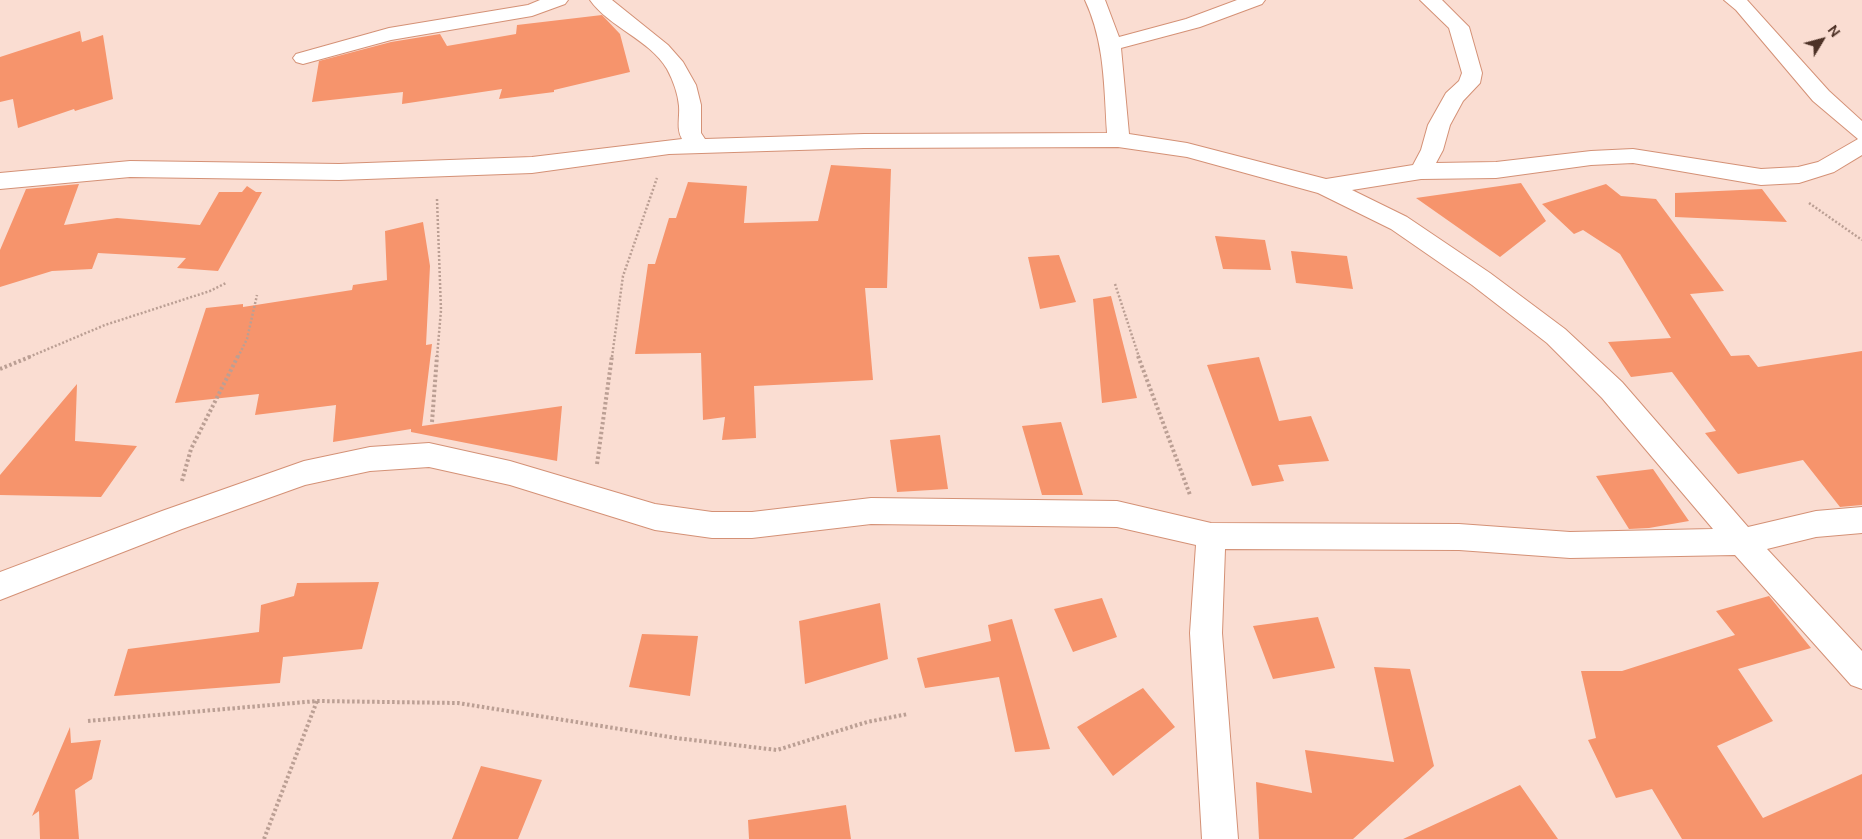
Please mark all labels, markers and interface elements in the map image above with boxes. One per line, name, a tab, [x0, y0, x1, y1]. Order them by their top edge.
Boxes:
north arrow	[1797, 15, 1847, 65]
text: N	[1824, 21, 1844, 40]

